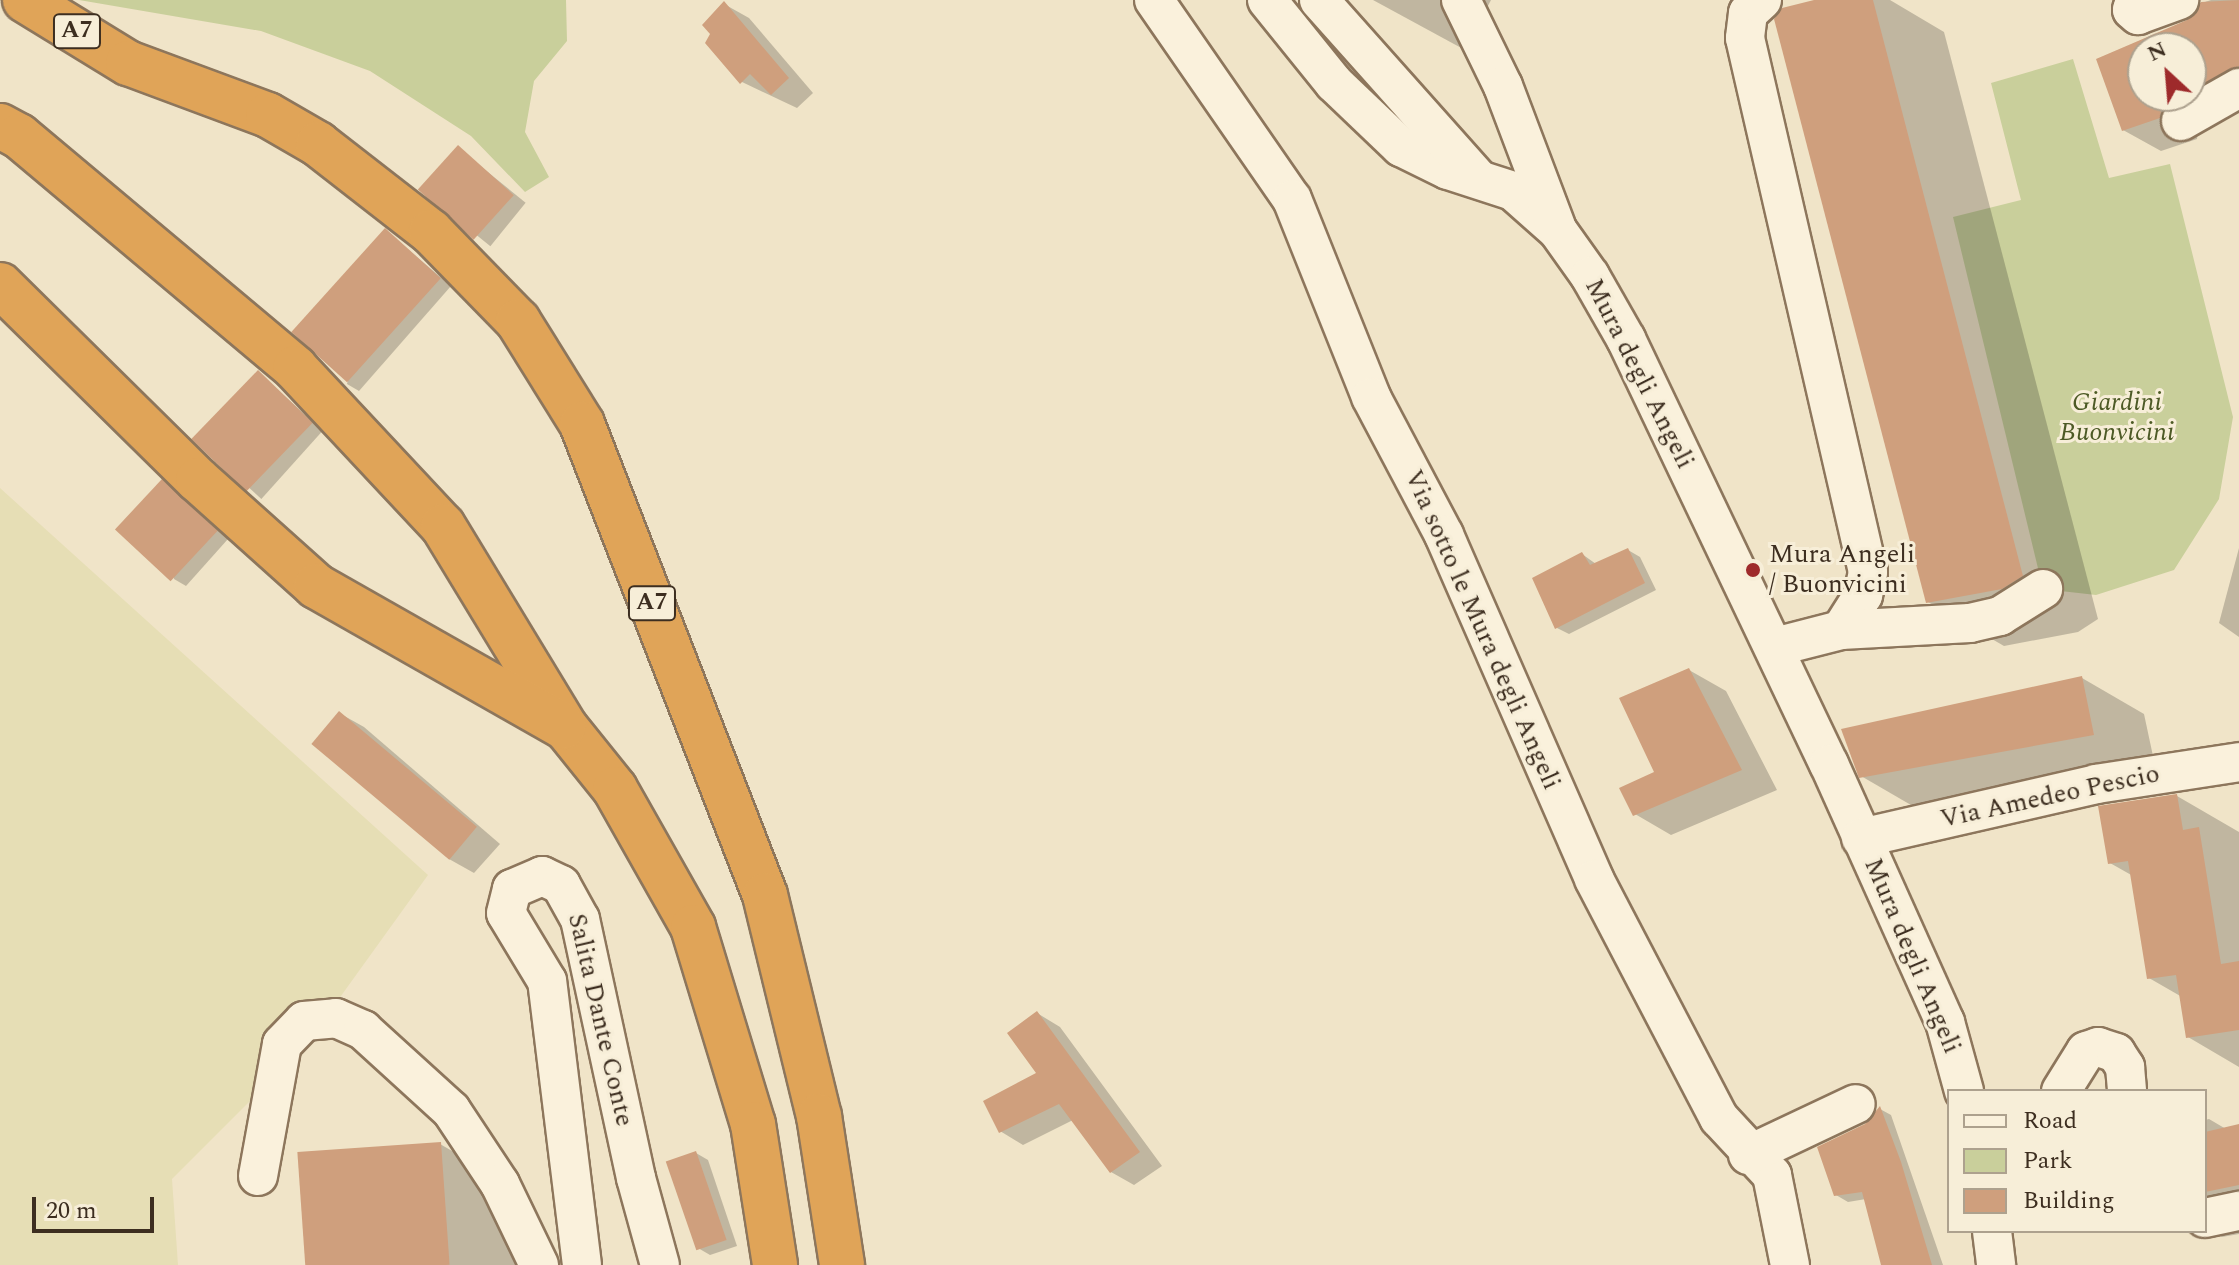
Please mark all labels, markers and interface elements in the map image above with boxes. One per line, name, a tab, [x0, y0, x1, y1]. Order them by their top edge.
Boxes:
road number: A7	[51, 11, 103, 51]
north arrow	[2127, 32, 2207, 112]
text: N	[2142, 33, 2172, 71]
street label: Mura degli Angeli	[1578, 274, 1700, 474]
park label: Giardini Buonvicini	[2059, 387, 2175, 448]
street label: Via sotto le Mura degli Angeli	[1397, 465, 1567, 795]
place label: Mura Angeli / Buonvicini	[1769, 539, 1915, 600]
marker: Mura Angeli / Buonvicini	[1744, 561, 1762, 579]
road number: A7	[626, 583, 678, 623]
street label: Via Amedeo Pescio	[1938, 759, 2162, 835]
street label: Mura degli Angeli	[1857, 854, 1967, 1058]
street label: Salita Dante Conte	[560, 911, 640, 1129]
legend	[1947, 1089, 2207, 1233]
text: Road	[2023, 1103, 2077, 1139]
text: Park	[2023, 1143, 2073, 1179]
scale bar	[36, 1181, 158, 1231]
text: Building	[2023, 1183, 2115, 1219]
text: 20 m	[46, 1193, 97, 1229]

